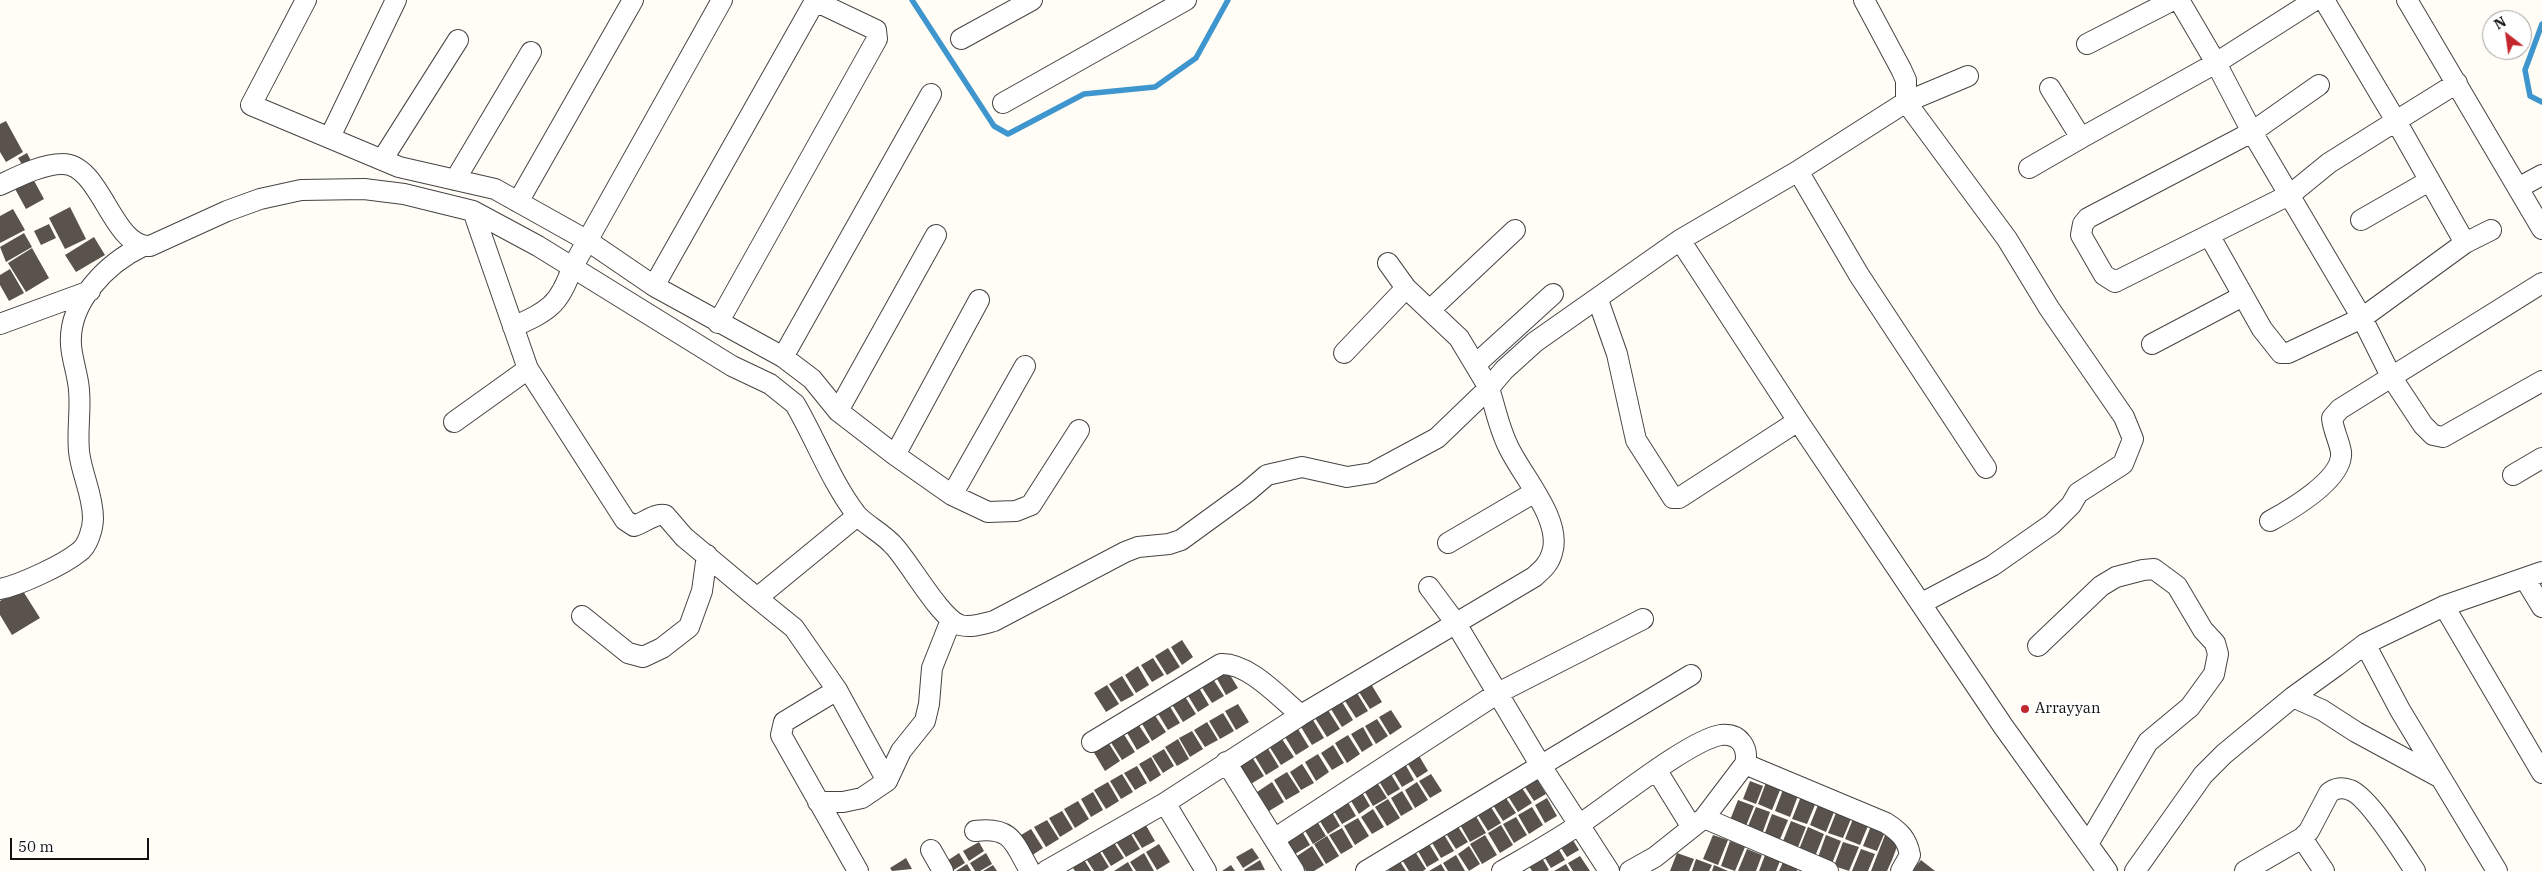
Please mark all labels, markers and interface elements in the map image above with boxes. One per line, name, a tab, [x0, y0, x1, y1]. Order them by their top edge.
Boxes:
north arrow	[2482, 10, 2532, 60]
text: N	[2491, 12, 2509, 33]
place label: Arrayyan	[2035, 700, 2101, 718]
marker: Arrayyan	[2019, 703, 2031, 715]
scale bar	[12, 828, 151, 860]
text: 50 m	[18, 837, 54, 856]

